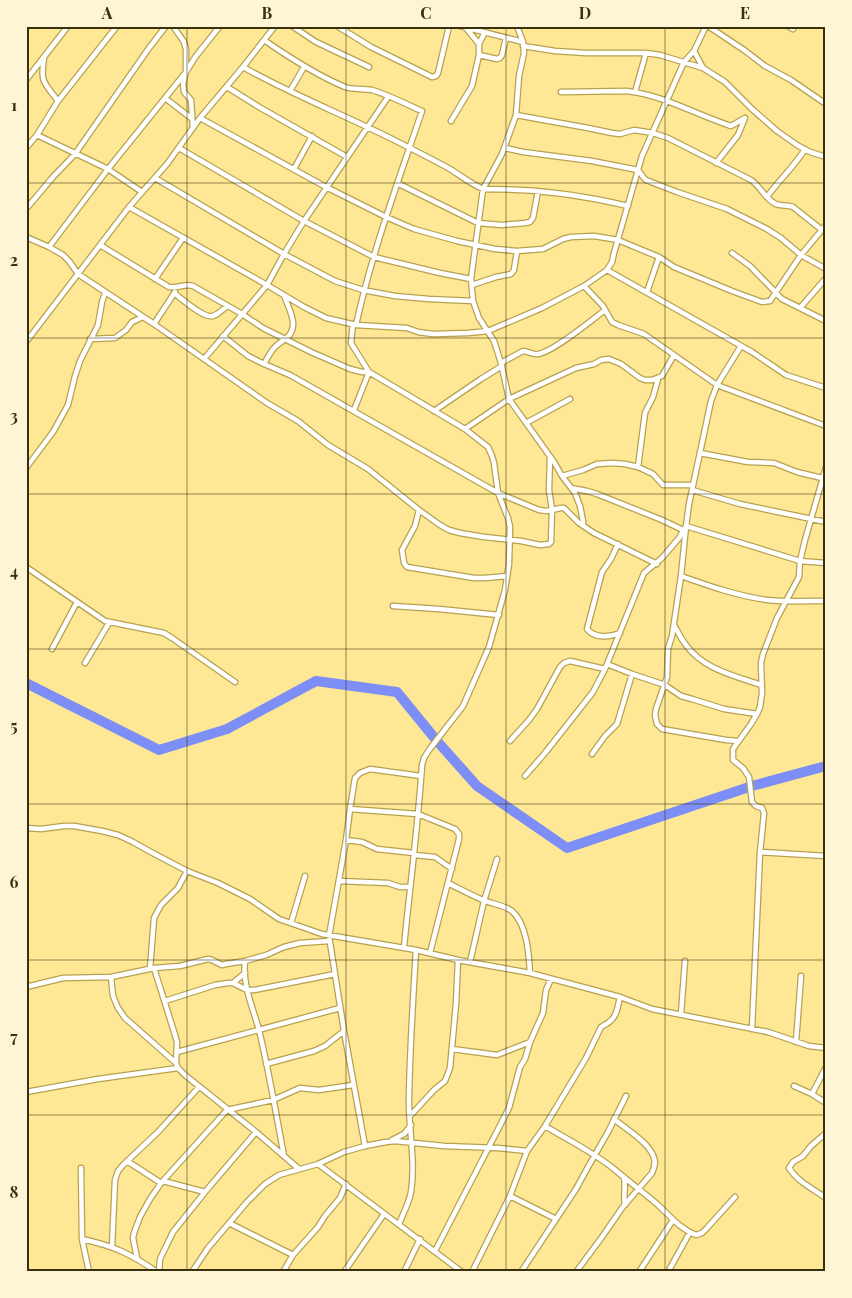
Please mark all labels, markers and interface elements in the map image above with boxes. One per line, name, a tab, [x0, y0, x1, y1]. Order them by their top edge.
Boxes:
text: A	[101, 2, 113, 23]
text: B	[262, 2, 273, 23]
text: C	[420, 2, 432, 23]
text: D	[579, 2, 591, 23]
text: E	[740, 2, 750, 23]
text: 1	[11, 94, 17, 115]
text: 2	[10, 249, 18, 270]
text: 3	[10, 405, 18, 426]
text: 4	[10, 560, 18, 581]
text: 5	[10, 715, 18, 736]
text: 6	[10, 871, 19, 892]
text: 7	[10, 1026, 18, 1047]
text: 8	[10, 1181, 19, 1202]

